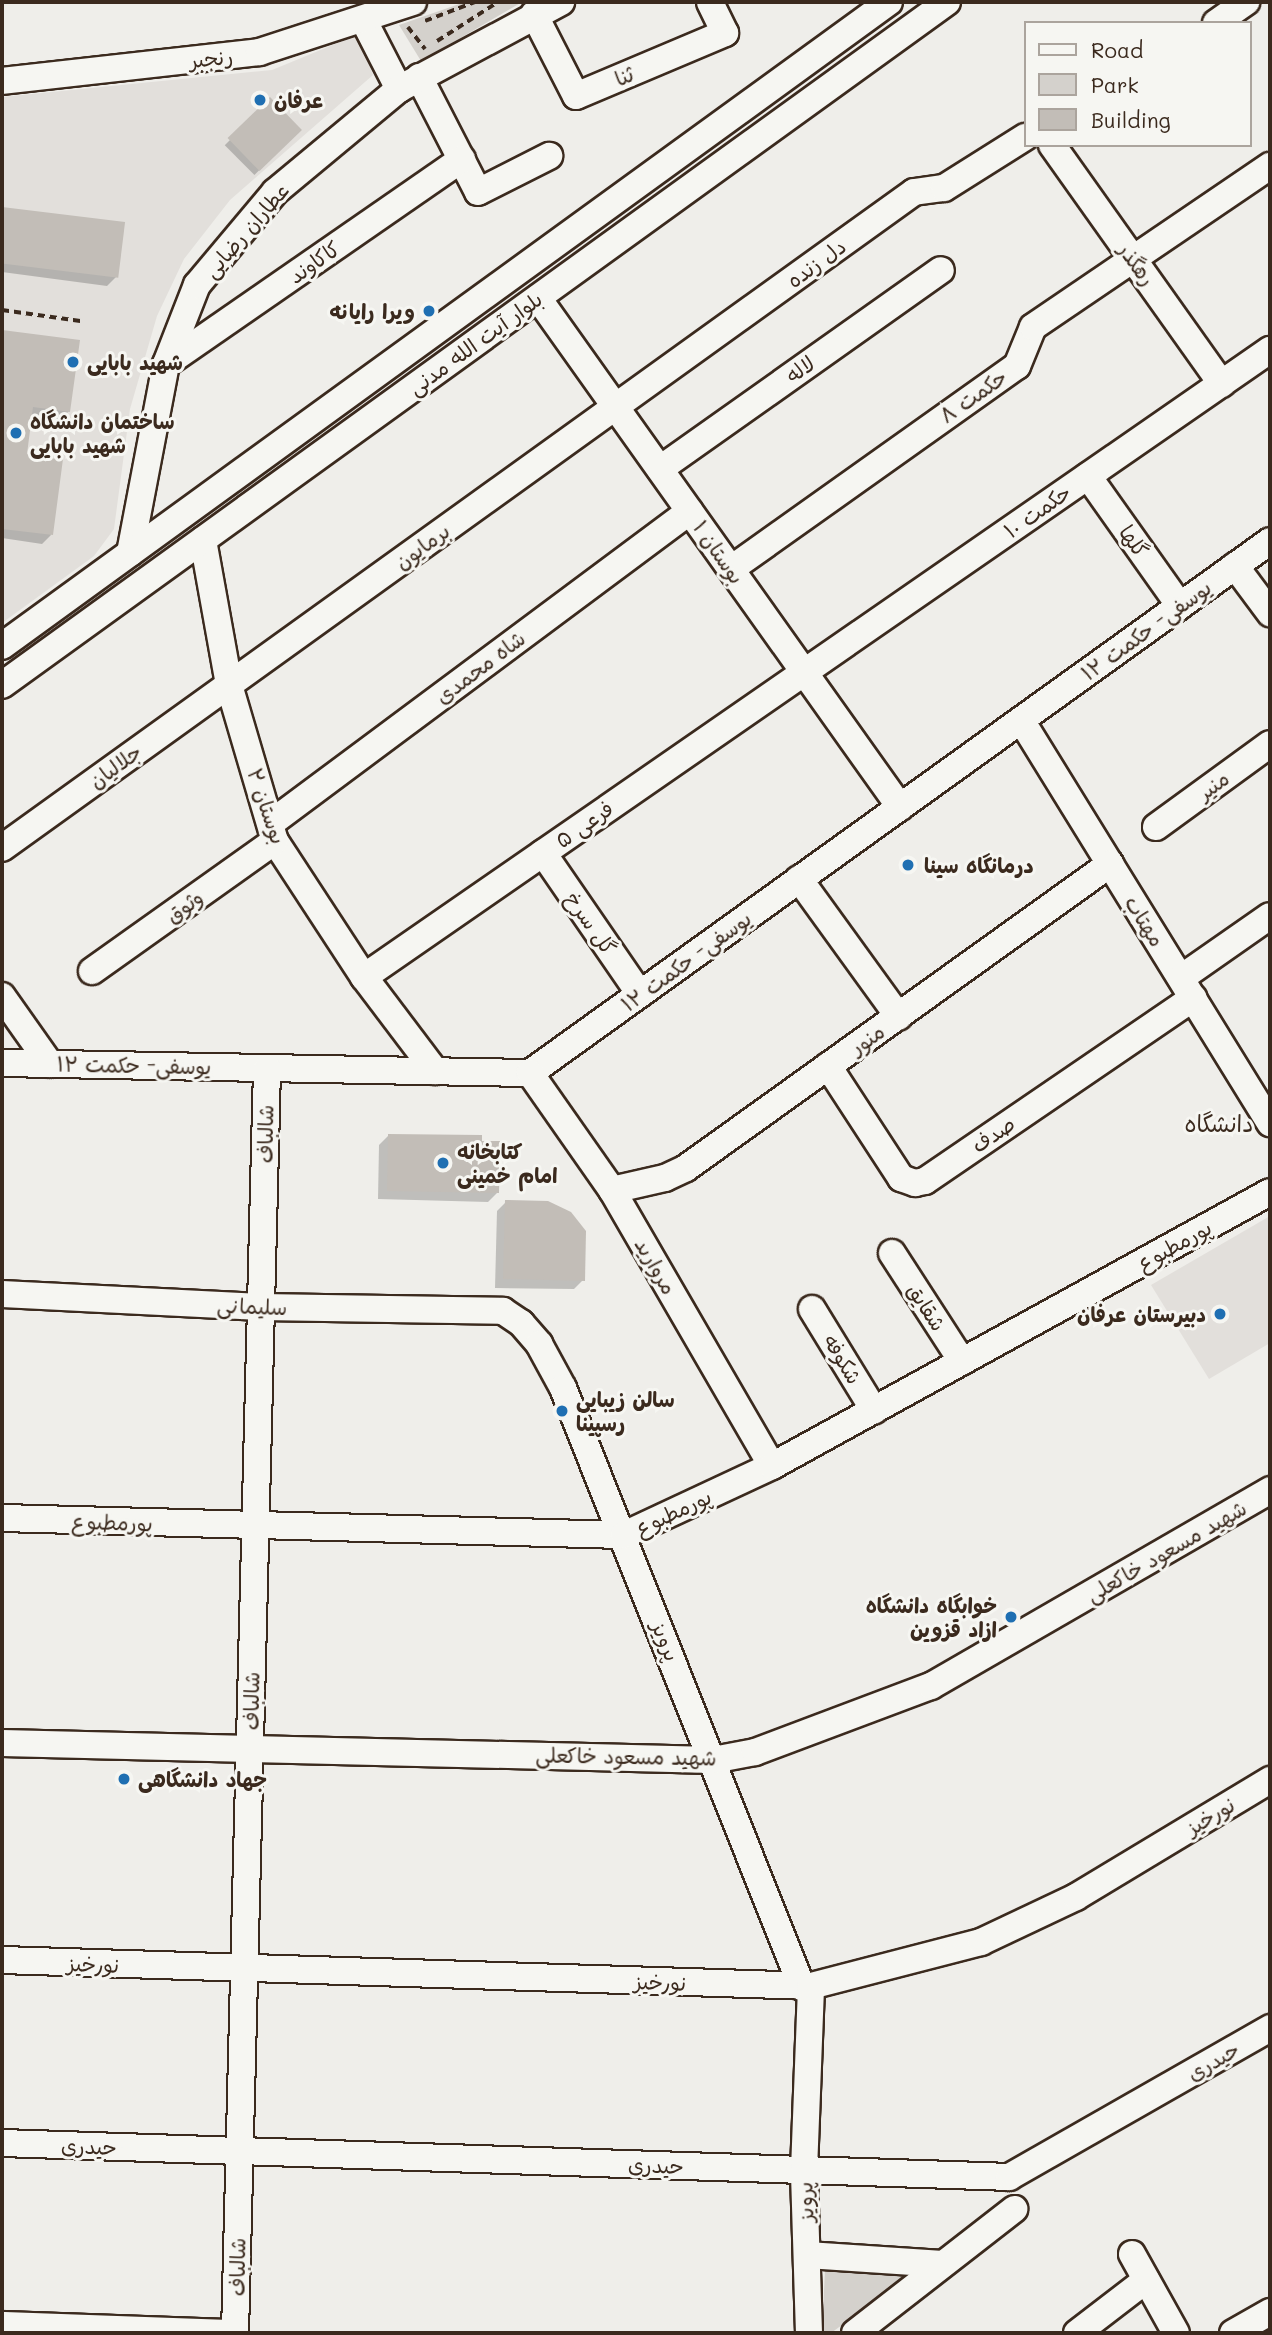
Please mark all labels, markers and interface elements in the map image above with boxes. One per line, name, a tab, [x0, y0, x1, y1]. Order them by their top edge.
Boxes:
legend	[1024, 21, 1251, 147]
text: Road	[1091, 36, 1143, 63]
street label: رنجبر	[188, 43, 234, 73]
street label: ثنا	[611, 61, 637, 91]
text: Park	[1091, 71, 1139, 98]
place label: عرفان	[274, 87, 323, 113]
marker: عرفان	[252, 92, 268, 108]
text: Building	[1091, 106, 1171, 133]
street label: عطاران رضایی	[198, 177, 294, 283]
street label: دل زنده	[782, 233, 850, 293]
street label: کاکاوند	[284, 235, 344, 289]
street label: رهگذر	[1113, 238, 1161, 290]
street label: بلوار آیت الله مدنی	[403, 286, 547, 400]
place label: ویرا رایانه	[330, 298, 415, 324]
marker: ویرا رایانه	[421, 303, 437, 319]
place label: شهید بابایی	[87, 349, 183, 375]
street label: لاله	[781, 350, 819, 388]
marker: شهید بابایی	[65, 354, 81, 370]
street label: حکمت ۸	[935, 364, 1011, 428]
place label: ساختمان دانشگاه شهید بابایی	[30, 408, 175, 458]
marker: ساختمان دانشگاه شهید بابایی	[8, 425, 24, 441]
street label: حکمت ۱۰	[999, 479, 1075, 543]
street label: بوستان ۱	[688, 515, 750, 589]
street label: برمایون	[390, 518, 454, 574]
street label: گلها	[1114, 520, 1154, 562]
street label: یوسفی- حکمت ۱۲	[1076, 574, 1216, 686]
street label: شاه محمدی	[430, 625, 530, 709]
street label: جلالیان	[84, 739, 146, 793]
street label: بوستان ۲	[242, 765, 292, 847]
street label: منیر	[1192, 765, 1234, 805]
street label: فرعی ۵	[550, 795, 618, 853]
place label: درمانگاه سینا	[924, 852, 1034, 878]
marker: درمانگاه سینا	[898, 855, 918, 875]
street label: وثوق	[160, 884, 208, 928]
street label: گل سرخ	[560, 887, 622, 959]
street label: مهتاب	[1120, 891, 1170, 951]
street label: یوسفی- حکمت ۱۲	[616, 905, 756, 1017]
street label: منور	[845, 1018, 889, 1060]
street label: یوسفی- حکمت ۱۲	[56, 1051, 212, 1079]
street label: شالباف	[252, 1105, 278, 1163]
district label: دانشگاه	[1185, 1109, 1253, 1137]
street label: صدف	[966, 1110, 1020, 1158]
place label: کتابخانه امام خمینی	[457, 1138, 558, 1188]
marker: کتابخانه امام خمینی	[435, 1155, 451, 1171]
street label: پورمطبوع	[1132, 1214, 1216, 1276]
street label: مروارید	[630, 1233, 682, 1299]
street label: شقایق	[902, 1278, 952, 1336]
street label: سلیمانی	[216, 1292, 288, 1320]
place label: دبیرستان عرفان	[1077, 1301, 1206, 1327]
marker: دبیرستان عرفان	[1212, 1306, 1228, 1322]
street label: شکوفه	[818, 1330, 868, 1388]
place label: سالن زیبایی رسپینا	[576, 1386, 675, 1436]
marker: سالن زیبایی رسپینا	[554, 1403, 570, 1419]
street label: پورمطبوع	[631, 1483, 715, 1541]
street label: شهید مسعود خاکعلی	[1081, 1495, 1251, 1607]
street label: پورمطبوع	[71, 1508, 153, 1536]
place label: خوابگاه دانشگاه ازاد قزوین	[866, 1592, 997, 1642]
marker: خوابگاه دانشگاه ازاد قزوین	[1003, 1609, 1019, 1625]
street label: پرویز	[647, 1617, 685, 1665]
street label: شالباف	[238, 1672, 264, 1730]
street label: شهید مسعود خاکعلی	[535, 1742, 717, 1770]
place label: جهاد دانشگاهی	[138, 1766, 267, 1792]
marker: جهاد دانشگاهی	[116, 1771, 132, 1787]
street label: نورخیز	[1181, 1792, 1239, 1840]
street label: نورخیز	[66, 1950, 120, 1978]
street label: نورخیز	[633, 1968, 687, 1996]
street label: حیدری	[1182, 2036, 1244, 2086]
street label: حیدری	[61, 2132, 117, 2160]
street label: حیدری	[628, 2151, 684, 2179]
street label: پرویز	[792, 2181, 818, 2223]
street label: شالباف	[224, 2238, 250, 2296]

